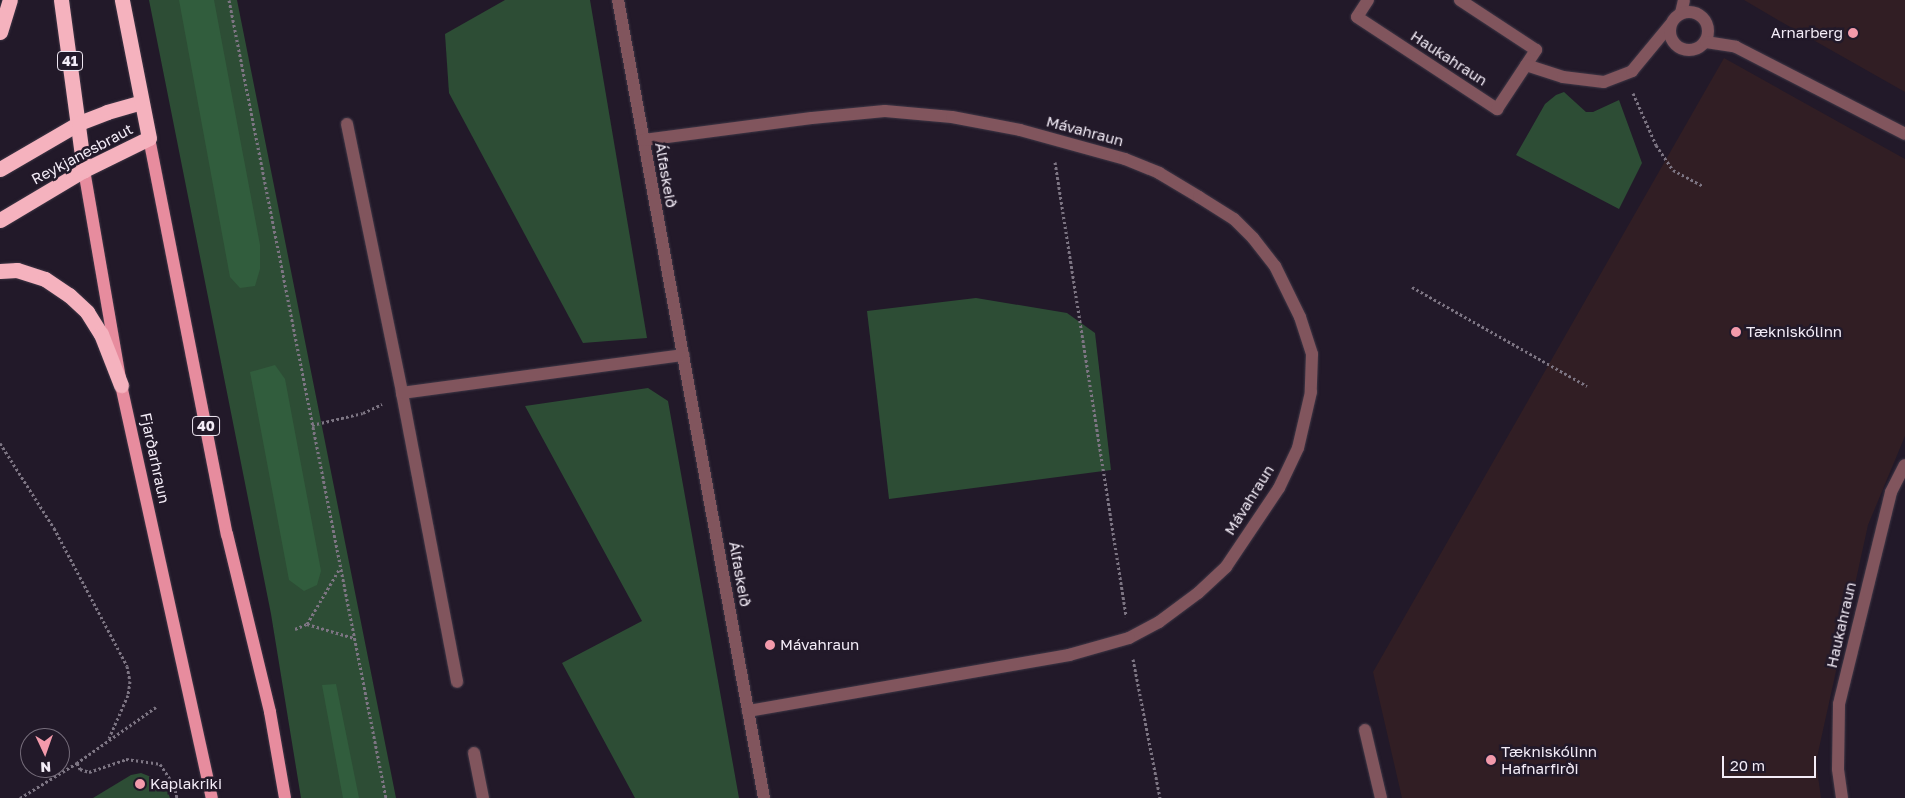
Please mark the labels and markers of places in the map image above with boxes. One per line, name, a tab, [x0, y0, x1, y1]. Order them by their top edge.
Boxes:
place label: Arnarberg	[1771, 24, 1843, 42]
marker: Arnarberg	[1847, 27, 1859, 39]
place label: Tækniskólinn	[1746, 323, 1842, 341]
marker: Tækniskólinn	[1730, 326, 1742, 338]
place label: Mávahraun	[780, 636, 859, 654]
marker: Mávahraun	[764, 639, 776, 651]
place label: Tækniskólinn Hafnarfirði	[1501, 742, 1597, 777]
marker: Tækniskólinn Hafnarfirði	[1485, 754, 1497, 766]
place label: Kaplakriki	[150, 775, 222, 793]
marker: Kaplakriki	[134, 778, 146, 790]

